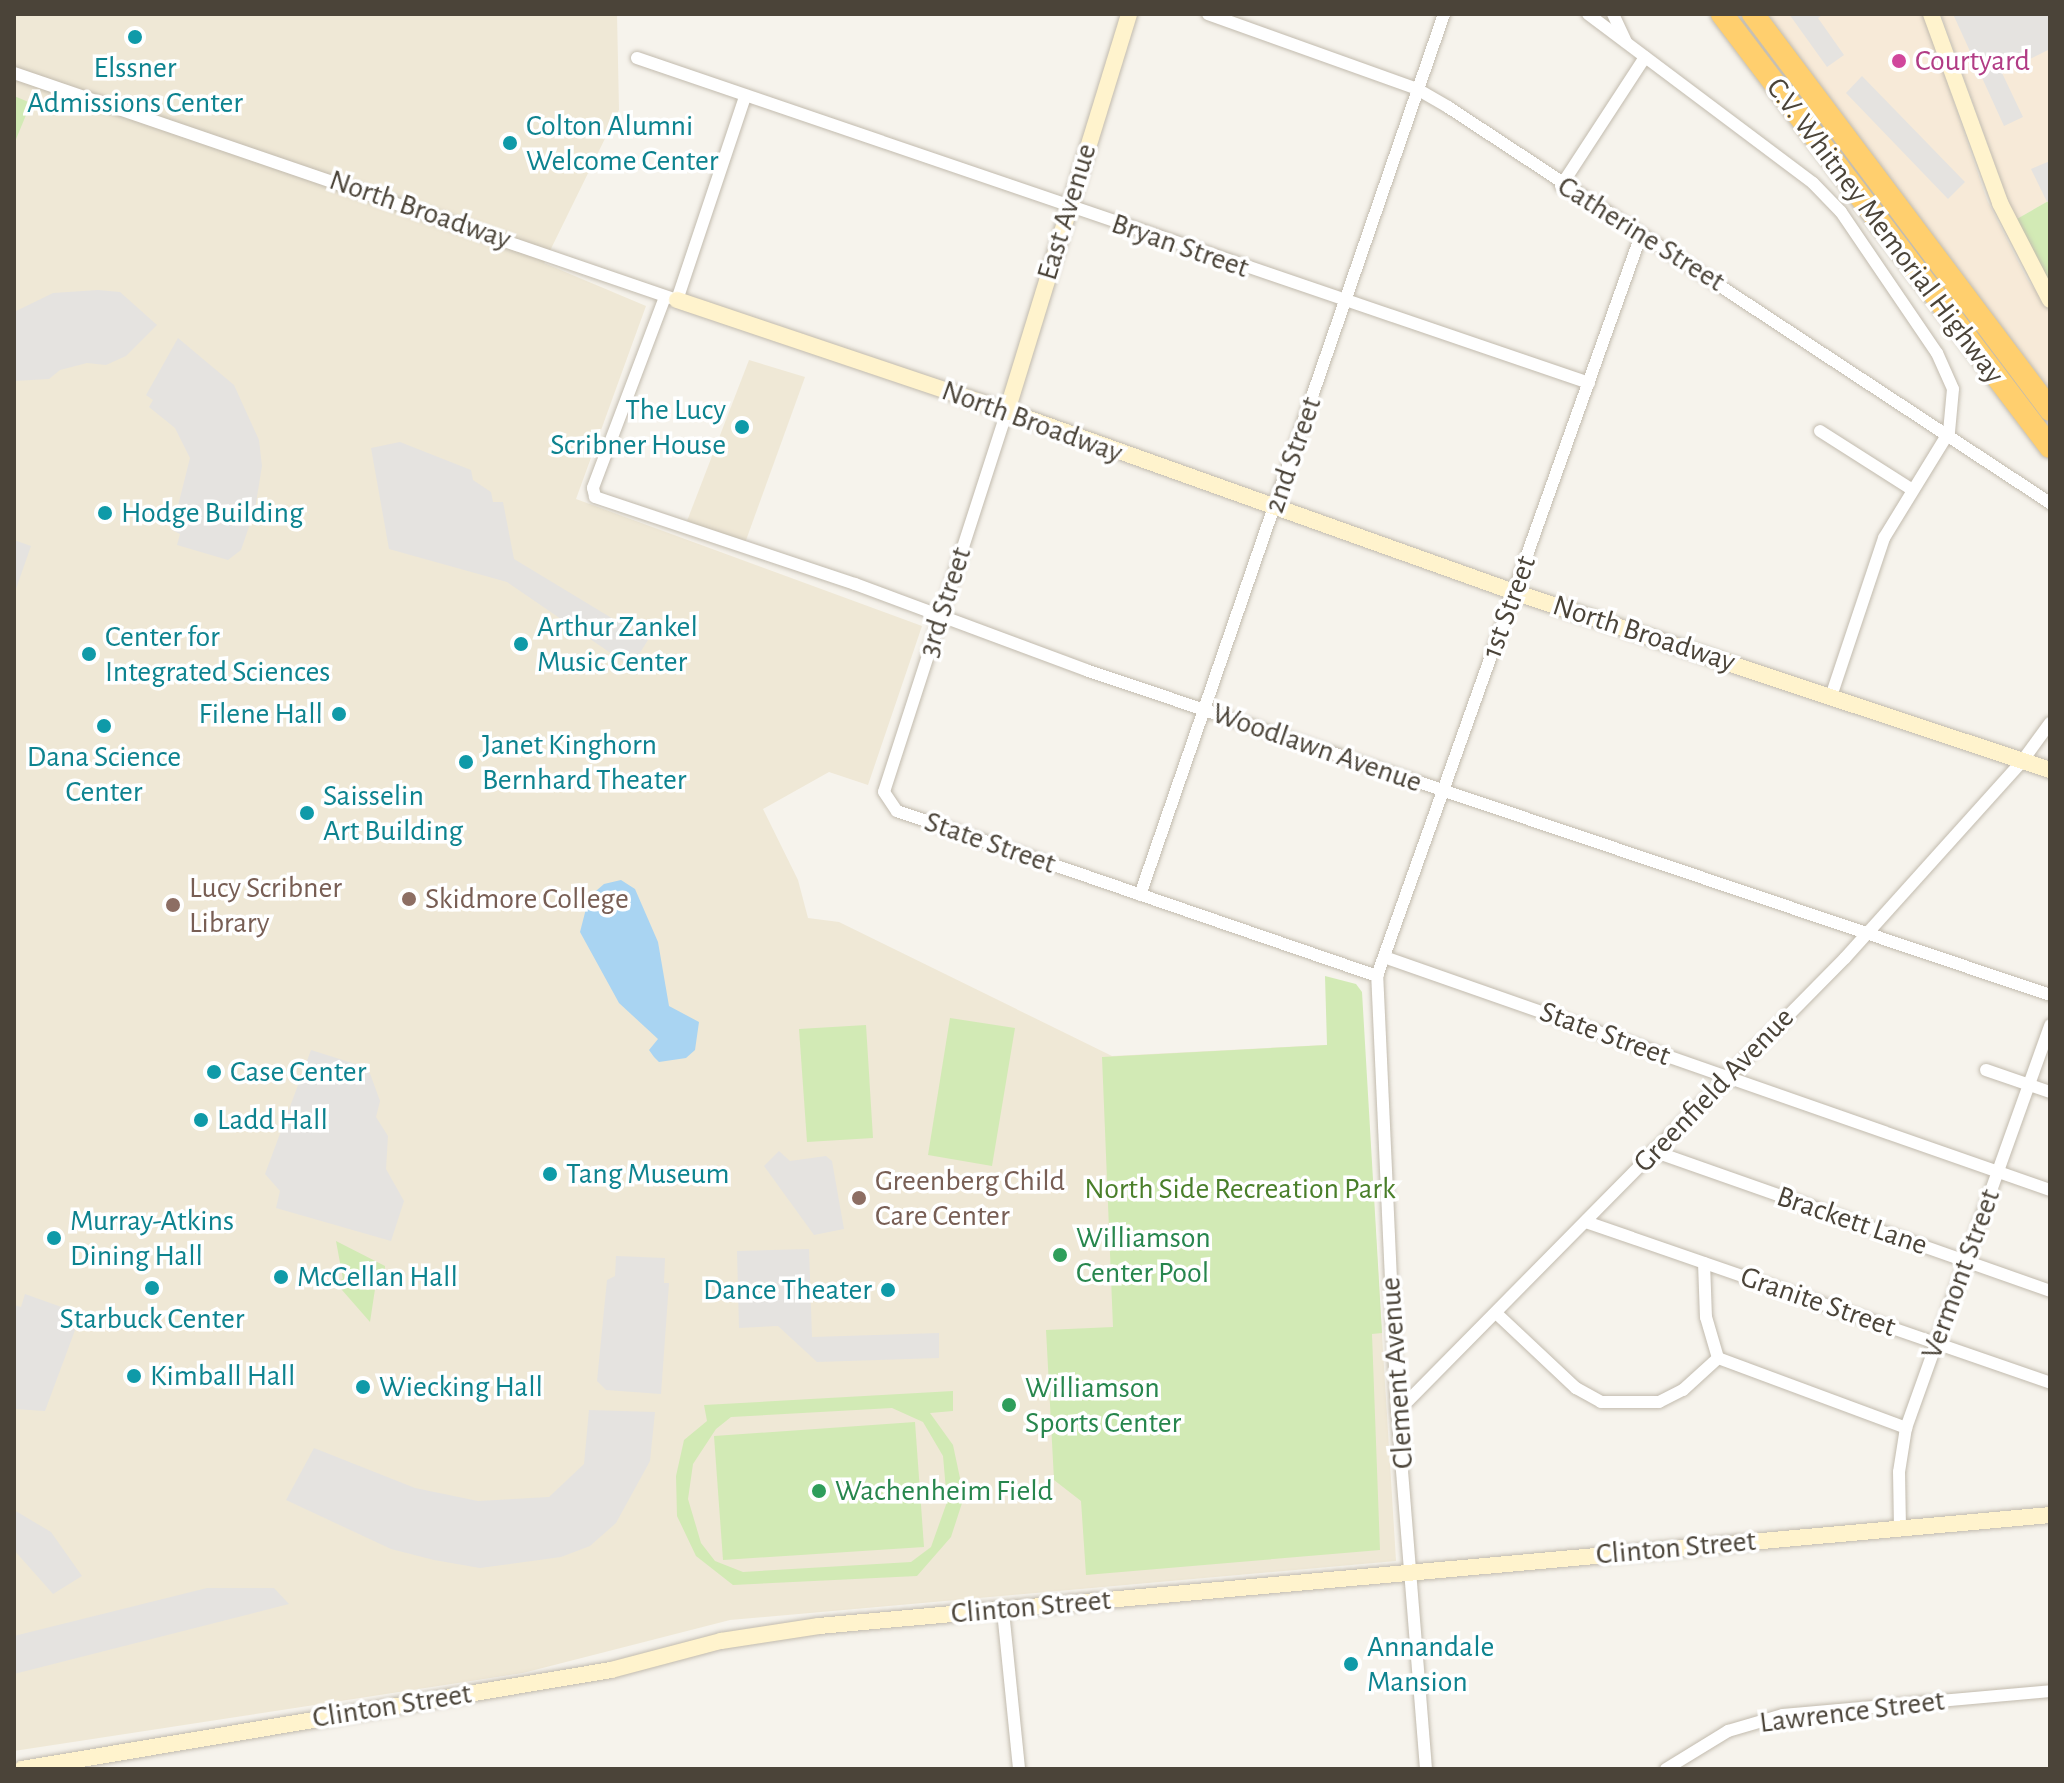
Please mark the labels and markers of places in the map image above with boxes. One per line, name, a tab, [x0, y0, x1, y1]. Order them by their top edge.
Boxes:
marker: Elssner Admissions Center	[126, 28, 144, 46]
place label: Courtyard	[1915, 43, 2030, 79]
place label: Elssner Admissions Center	[27, 50, 243, 120]
marker: Courtyard	[1890, 52, 1908, 70]
place label: Colton Alumni Welcome Center	[526, 108, 718, 178]
marker: Colton Alumni Welcome Center	[501, 134, 519, 152]
place label: The Lucy Scribner House	[550, 392, 726, 462]
marker: The Lucy Scribner House	[733, 418, 751, 436]
place label: Hodge Building	[121, 495, 304, 531]
marker: Hodge Building	[96, 504, 114, 522]
place label: Arthur Zankel Music Center	[537, 609, 698, 680]
place label: Center for Integrated Sciences	[105, 619, 330, 690]
marker: Arthur Zankel Music Center	[512, 635, 530, 653]
marker: Center for Integrated Sciences	[80, 645, 98, 663]
place label: Filene Hall	[199, 696, 323, 732]
marker: Filene Hall	[330, 705, 348, 723]
marker: Dana Science Center	[95, 717, 113, 735]
place label: Janet Kinghorn Bernhard Theater	[482, 727, 686, 798]
place label: Dana Science Center	[27, 739, 181, 810]
marker: Janet Kinghorn Bernhard Theater	[457, 753, 475, 771]
place label: Saisselin Art Building	[323, 778, 463, 848]
marker: Saisselin Art Building	[298, 804, 316, 822]
place label: Lucy Scribner Library	[189, 870, 342, 940]
place label: Skidmore College	[425, 881, 629, 917]
marker: Skidmore College	[400, 890, 418, 908]
marker: Lucy Scribner Library	[164, 896, 182, 914]
place label: Case Center	[230, 1054, 366, 1090]
marker: Case Center	[205, 1063, 223, 1081]
place label: Ladd Hall	[217, 1102, 328, 1138]
marker: Ladd Hall	[192, 1111, 210, 1129]
place label: Tang Museum	[566, 1156, 730, 1192]
place label: Greenberg Child Care Center	[875, 1163, 1065, 1234]
marker: Tang Museum	[541, 1165, 559, 1183]
marker: Greenberg Child Care Center	[850, 1189, 868, 1207]
place label: Murray-Atkins Dining Hall	[70, 1203, 234, 1274]
place label: Williamson Center Pool	[1076, 1220, 1211, 1290]
marker: Murray-Atkins Dining Hall	[45, 1229, 63, 1247]
marker: Williamson Center Pool	[1051, 1246, 1069, 1264]
place label: McCellan Hall	[297, 1259, 458, 1295]
marker: McCellan Hall	[272, 1268, 290, 1286]
place label: Dance Theater	[703, 1272, 872, 1308]
marker: Starbuck Center	[143, 1279, 161, 1297]
marker: Dance Theater	[879, 1281, 897, 1299]
place label: Starbuck Center	[60, 1301, 244, 1337]
place label: Kimball Hall	[150, 1358, 295, 1394]
marker: Kimball Hall	[125, 1367, 143, 1385]
place label: Wiecking Hall	[379, 1369, 543, 1405]
place label: Williamson Sports Center	[1025, 1370, 1181, 1440]
marker: Wiecking Hall	[354, 1378, 372, 1396]
marker: Williamson Sports Center	[1000, 1396, 1018, 1414]
place label: Wachenheim Field	[835, 1473, 1053, 1509]
marker: Wachenheim Field	[810, 1482, 828, 1500]
place label: Annandale Mansion	[1367, 1629, 1494, 1700]
marker: Annandale Mansion	[1342, 1655, 1360, 1673]

